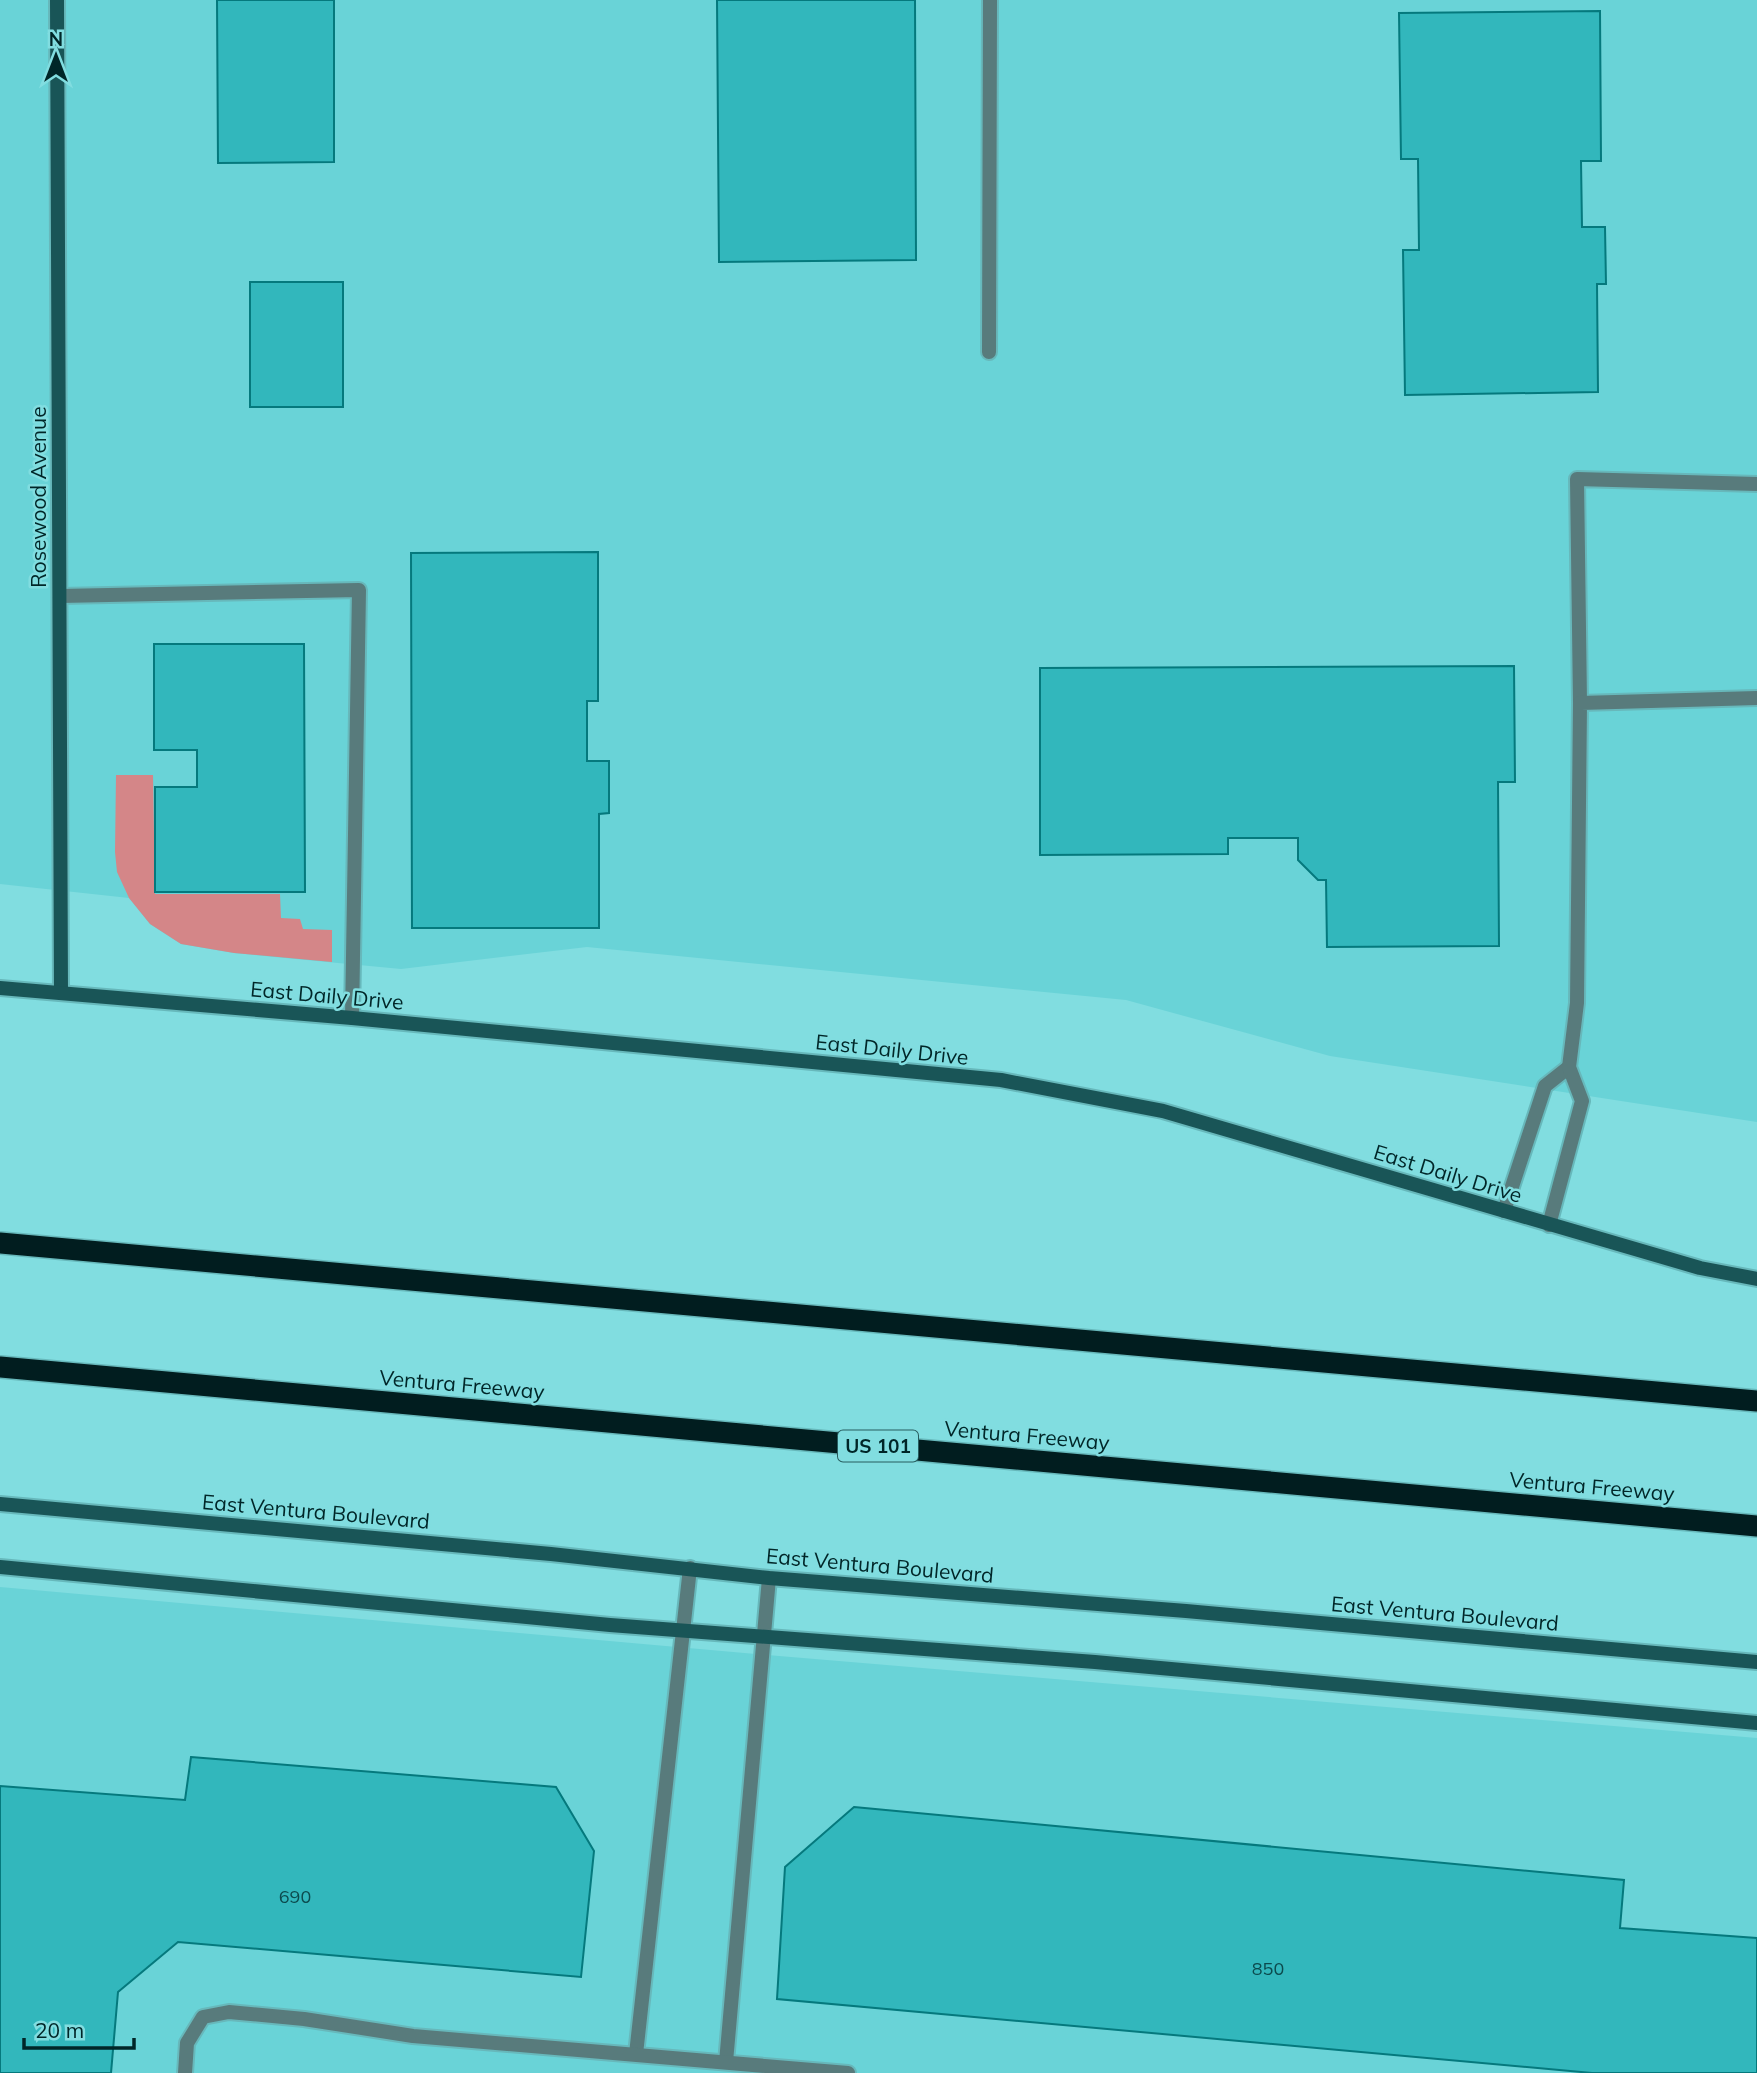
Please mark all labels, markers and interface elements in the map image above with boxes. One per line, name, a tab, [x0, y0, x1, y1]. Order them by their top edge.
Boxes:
north arrow	[21, 21, 91, 91]
text: N	[49, 27, 63, 51]
street label: Rosewood Avenue	[25, 406, 51, 588]
street label: East Daily Drive	[249, 975, 405, 1015]
street label: East Daily Drive	[814, 1028, 970, 1070]
street label: East Daily Drive	[1371, 1138, 1525, 1208]
street label: Ventura Freeway	[378, 1364, 546, 1404]
street label: Ventura Freeway	[943, 1415, 1111, 1455]
road number: US 101	[838, 1430, 918, 1462]
street label: Ventura Freeway	[1508, 1466, 1676, 1506]
street label: East Ventura Boulevard	[201, 1488, 431, 1534]
street label: East Ventura Boulevard	[765, 1542, 995, 1588]
street label: East Ventura Boulevard	[1330, 1590, 1560, 1636]
house number: 690	[279, 1885, 311, 1908]
house number: 850	[1252, 1957, 1284, 1980]
scale bar	[24, 2007, 135, 2050]
text: 20 m	[35, 2017, 84, 2043]

